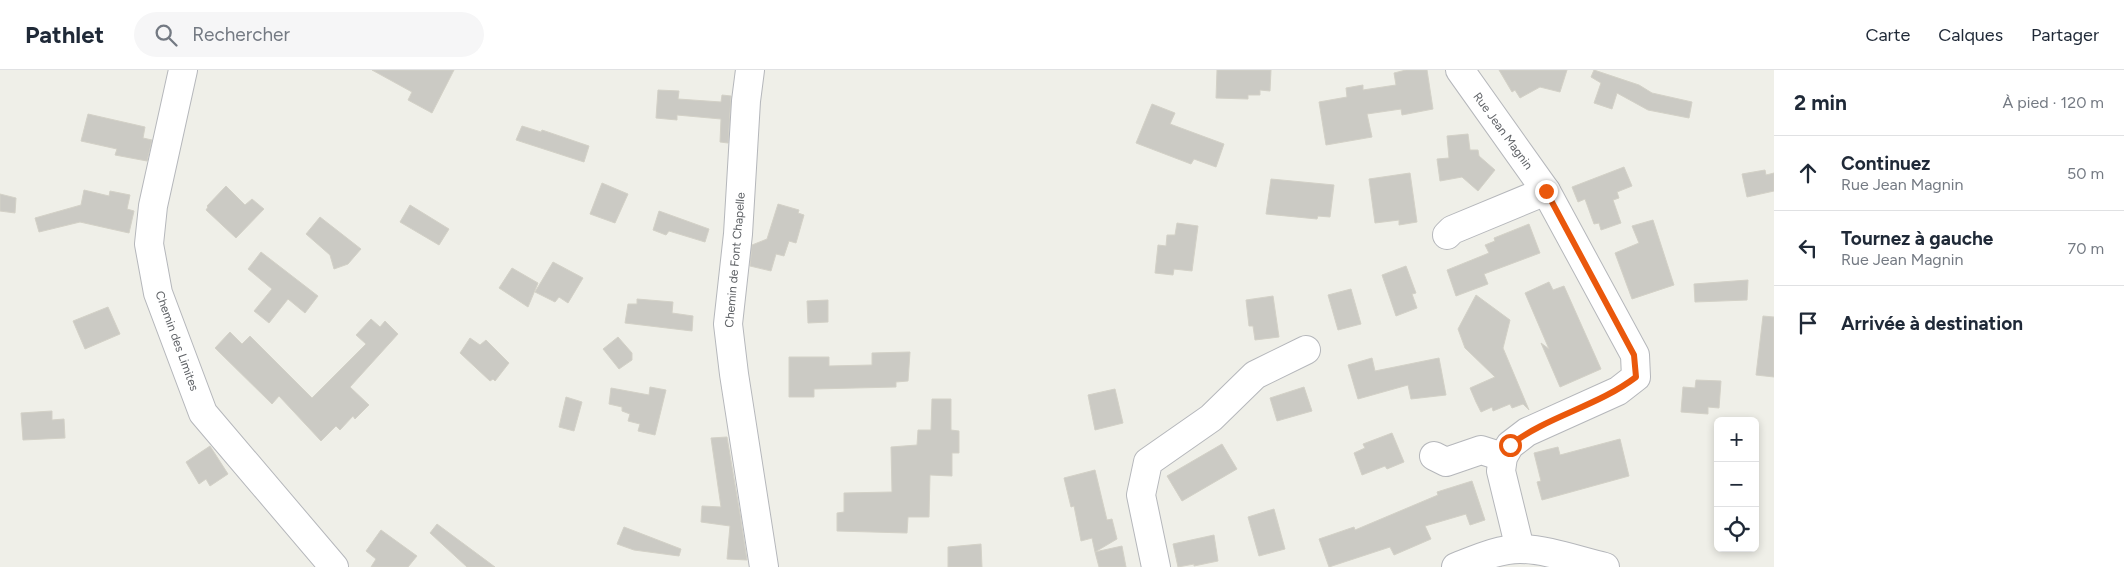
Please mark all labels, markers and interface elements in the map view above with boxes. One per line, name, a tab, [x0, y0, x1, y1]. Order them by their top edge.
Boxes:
search box	[134, 12, 484, 57]
text: Pathlet	[25, 20, 104, 49]
icon: search	[152, 21, 180, 49]
text: Rechercher	[192, 23, 290, 46]
text: Carte	[1865, 24, 1910, 46]
text: Calques	[1938, 24, 2003, 46]
text: Partager	[2031, 24, 2099, 46]
street label: Rue Jean Magnin	[1470, 90, 1536, 172]
text: 2 min	[1794, 90, 1847, 115]
text: À pied · 120 m	[2003, 93, 2104, 112]
text: Continuez	[1841, 152, 1930, 175]
icon: ahead	[1794, 159, 1822, 187]
text: 50 m	[2067, 164, 2104, 183]
text: Rue Jean Magnin	[1841, 175, 1963, 194]
route end	[1535, 180, 1558, 203]
street label: Chemin de Font Chapelle	[722, 191, 748, 328]
text: Tournez à gauche	[1841, 227, 1993, 250]
icon: left	[1794, 234, 1822, 262]
text: 70 m	[2068, 239, 2104, 258]
text: Rue Jean Magnin	[1841, 250, 1963, 269]
street label: Chemin des Limites	[152, 289, 202, 393]
icon: arrive	[1794, 309, 1822, 337]
text: Arrivée à destination	[1841, 312, 2023, 335]
map controls	[1714, 417, 1759, 552]
button: +	[1714, 417, 1759, 462]
route start	[1499, 434, 1522, 457]
button: −	[1714, 462, 1759, 507]
button: locate	[1714, 507, 1759, 552]

